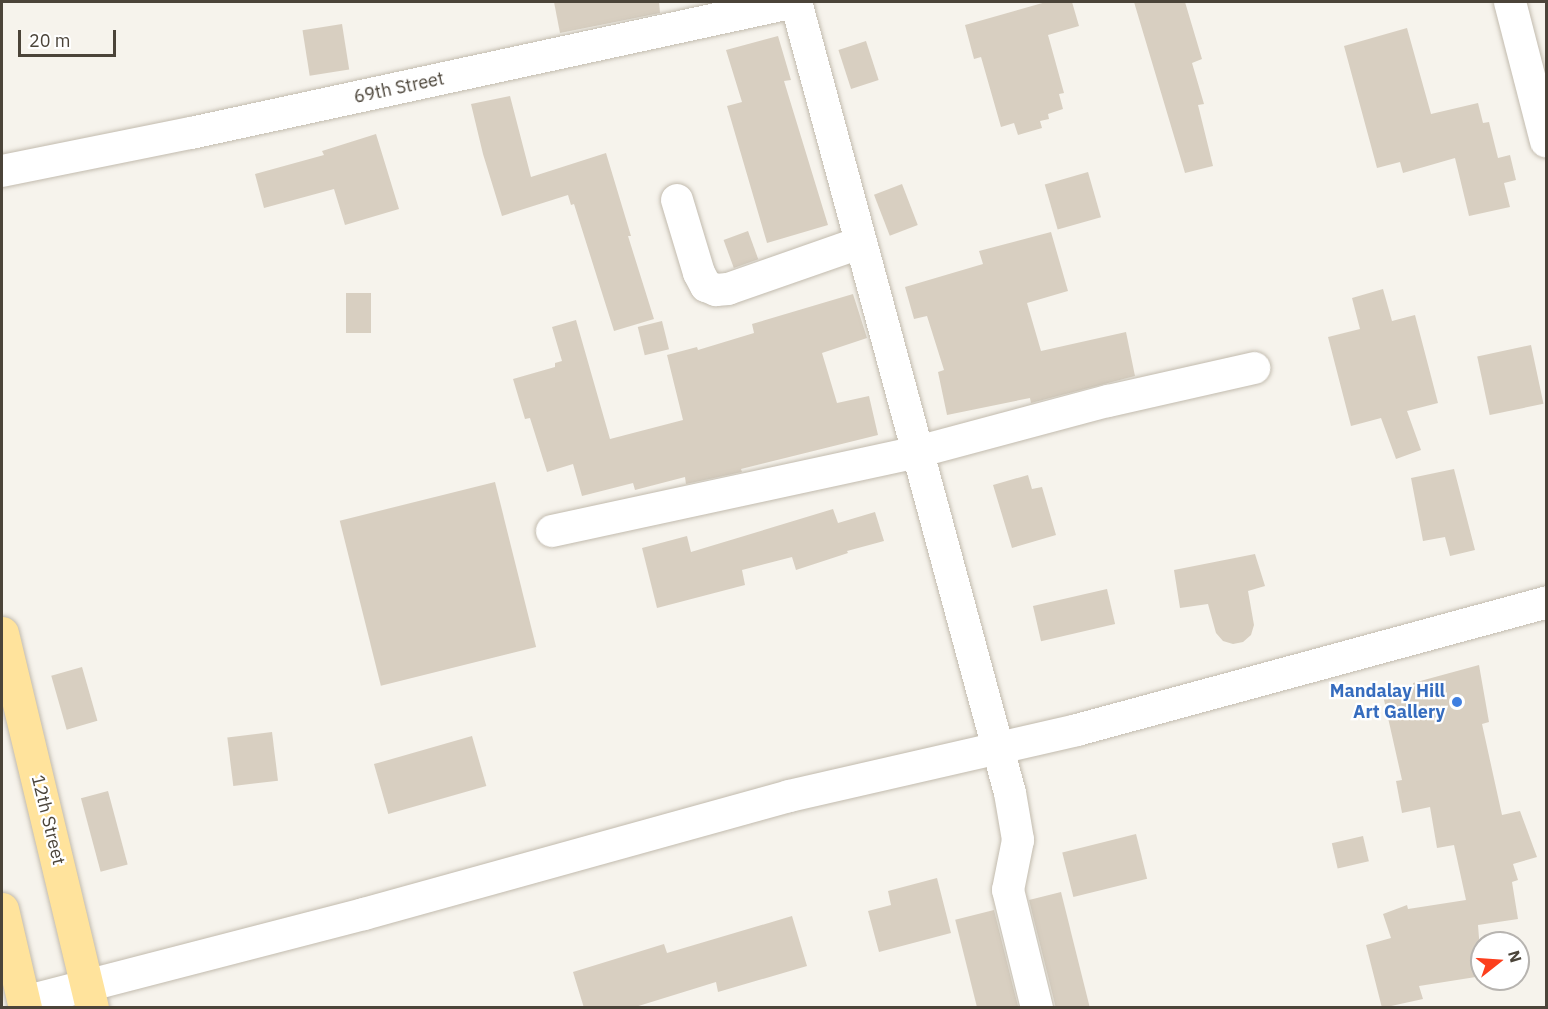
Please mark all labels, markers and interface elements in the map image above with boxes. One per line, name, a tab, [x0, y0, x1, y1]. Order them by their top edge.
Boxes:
scale bar	[21, 18, 118, 56]
text: 20 m	[29, 29, 71, 52]
street label: 69th Street	[352, 68, 446, 108]
place label: Mandalay Hill Art Gallery	[1330, 681, 1445, 724]
marker: Mandalay Hill Art Gallery	[1450, 695, 1464, 709]
street label: 12th Street	[26, 773, 70, 867]
north arrow	[1470, 931, 1530, 991]
text: N	[1504, 948, 1527, 965]

